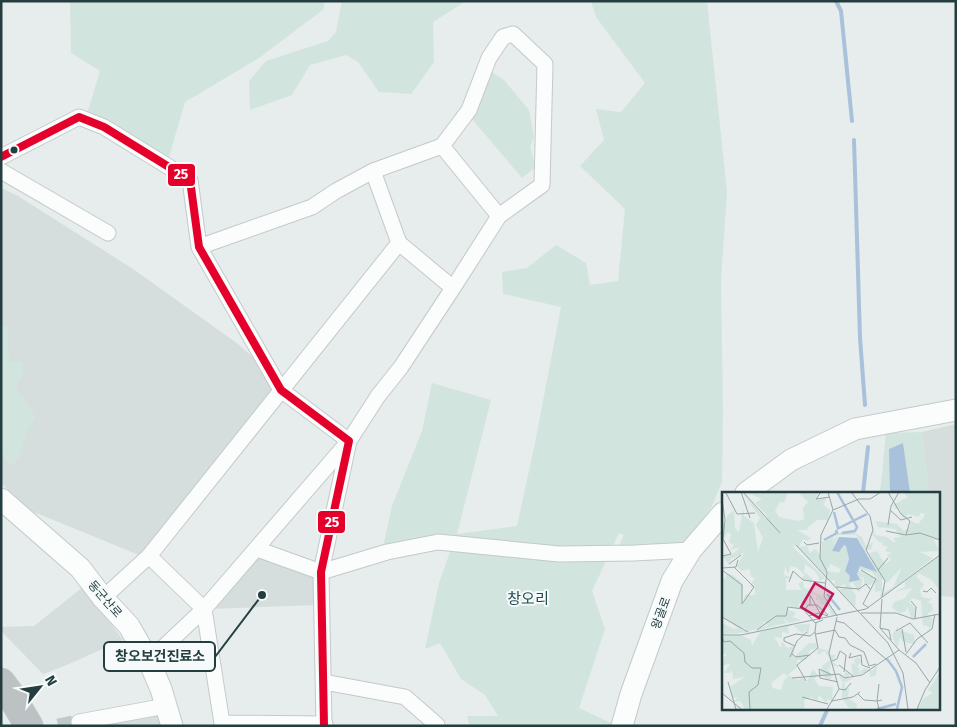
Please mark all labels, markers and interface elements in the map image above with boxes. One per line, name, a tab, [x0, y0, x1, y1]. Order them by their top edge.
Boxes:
unlabelled marker	[9, 145, 19, 155]
line badge: 25	[167, 163, 196, 187]
text: 25	[174, 166, 189, 183]
inset map	[722, 492, 940, 710]
line badge: 25	[317, 510, 346, 534]
text: 25	[325, 514, 340, 531]
street label: 동군산로	[85, 578, 125, 620]
district label: 창오리	[507, 590, 549, 608]
street label: 왕골로	[649, 595, 673, 631]
callout: 창오보건진료소	[104, 642, 215, 671]
text: 창오보건진료소	[115, 648, 205, 665]
north arrow	[15, 662, 65, 712]
text: N	[41, 672, 61, 689]

